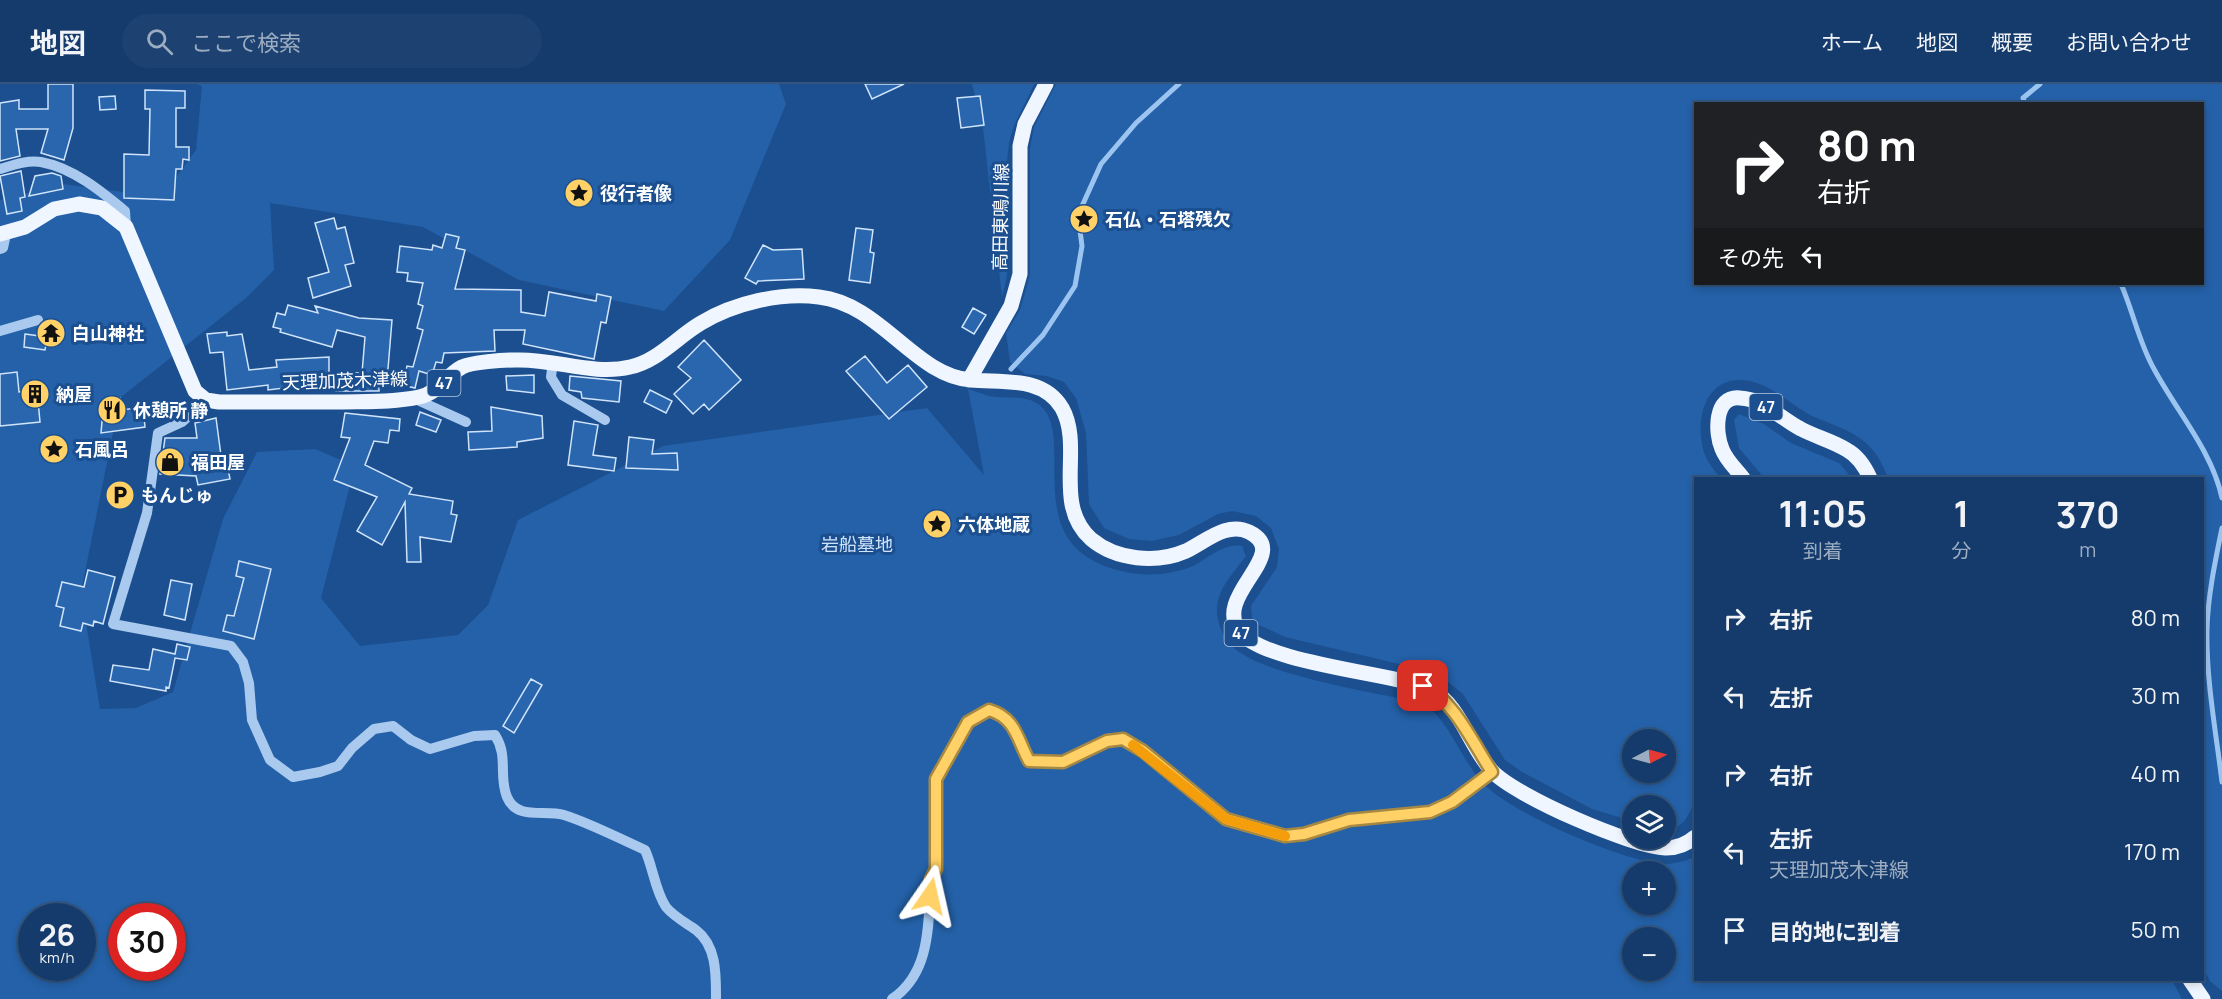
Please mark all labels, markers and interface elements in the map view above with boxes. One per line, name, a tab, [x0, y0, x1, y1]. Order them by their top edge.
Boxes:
search box	[122, 14, 542, 68]
text: 地図	[30, 23, 86, 61]
icon: search	[143, 25, 176, 58]
text: ここで検索	[191, 28, 301, 58]
text: ホーム	[1821, 28, 1883, 56]
text: 地図	[1916, 28, 1958, 56]
text: 概要	[1991, 28, 2033, 56]
text: お問い合わせ	[2066, 28, 2192, 56]
text: 80 m	[1817, 116, 1917, 174]
icon: right	[1718, 126, 1796, 204]
street label: 高田東鳴川線	[987, 163, 1013, 271]
text: 右折	[1817, 173, 1871, 210]
place icon: 役行者像	[563, 177, 595, 209]
place label: 役行者像	[600, 181, 672, 205]
place icon: 石仏・石塔残欠	[1068, 203, 1100, 235]
place label: 石仏・石塔残欠	[1105, 207, 1231, 231]
icon: left	[1796, 240, 1829, 273]
text: その先	[1718, 243, 1784, 273]
temple icon: 白山神社	[35, 317, 67, 349]
place label: 白山神社	[72, 321, 144, 345]
street label: 天理加茂木津線	[282, 366, 408, 394]
road number: 47	[428, 370, 460, 396]
building icon: 納屋	[19, 378, 51, 410]
place label: 納屋	[56, 382, 92, 406]
restaurant icon: 休憩所 静	[96, 394, 128, 426]
road number: 47	[1750, 394, 1782, 420]
place label: 休憩所 静	[133, 398, 209, 422]
place icon: 石風呂	[38, 433, 70, 465]
place label: 石風呂	[75, 437, 129, 461]
shop icon: 福田屋	[154, 446, 186, 478]
place label: 福田屋	[191, 450, 245, 474]
parking icon: もんじゅ	[104, 479, 136, 511]
place label: もんじゅ	[141, 483, 213, 507]
text: 11:05	[1778, 489, 1867, 538]
text: 1	[1954, 489, 1969, 538]
text: 370	[2056, 490, 2120, 539]
place icon: 六体地蔵	[921, 508, 953, 540]
place label: 六体地蔵	[958, 512, 1030, 536]
park label: 岩船墓地	[821, 532, 893, 556]
text: m	[2079, 536, 2096, 563]
text: 到着	[1803, 537, 1843, 564]
text: 分	[1951, 537, 1971, 564]
icon: right	[1718, 602, 1751, 635]
text: 80 m	[2131, 603, 2180, 633]
text: 右折	[1769, 605, 1813, 635]
road number: 47	[1224, 620, 1258, 646]
pin	[1397, 660, 1448, 711]
icon: arrive	[1406, 669, 1439, 702]
icon: left	[1718, 680, 1751, 713]
text: 30 m	[2131, 681, 2180, 711]
text: 左折	[1769, 683, 1813, 713]
north arrow	[1622, 729, 1676, 783]
map controls	[1622, 729, 1676, 981]
icon: right	[1718, 758, 1751, 791]
text: 40 m	[2131, 759, 2180, 789]
text: 右折	[1769, 761, 1813, 791]
button: layers	[1622, 795, 1676, 849]
text: 左折	[1769, 824, 1813, 854]
icon: left	[1718, 836, 1751, 869]
text: 170 m	[2124, 837, 2180, 867]
text: 天理加茂木津線	[1769, 856, 1909, 883]
button: +	[1622, 861, 1676, 915]
position arrow	[898, 864, 962, 928]
speed limit sign: 30	[108, 903, 186, 981]
text: 26	[39, 914, 75, 955]
icon: arrive	[1718, 914, 1751, 947]
text: 50 m	[2131, 915, 2180, 945]
text: 目的地に到着	[1769, 917, 1901, 947]
button: −	[1622, 927, 1676, 981]
text: km/h	[40, 947, 74, 968]

